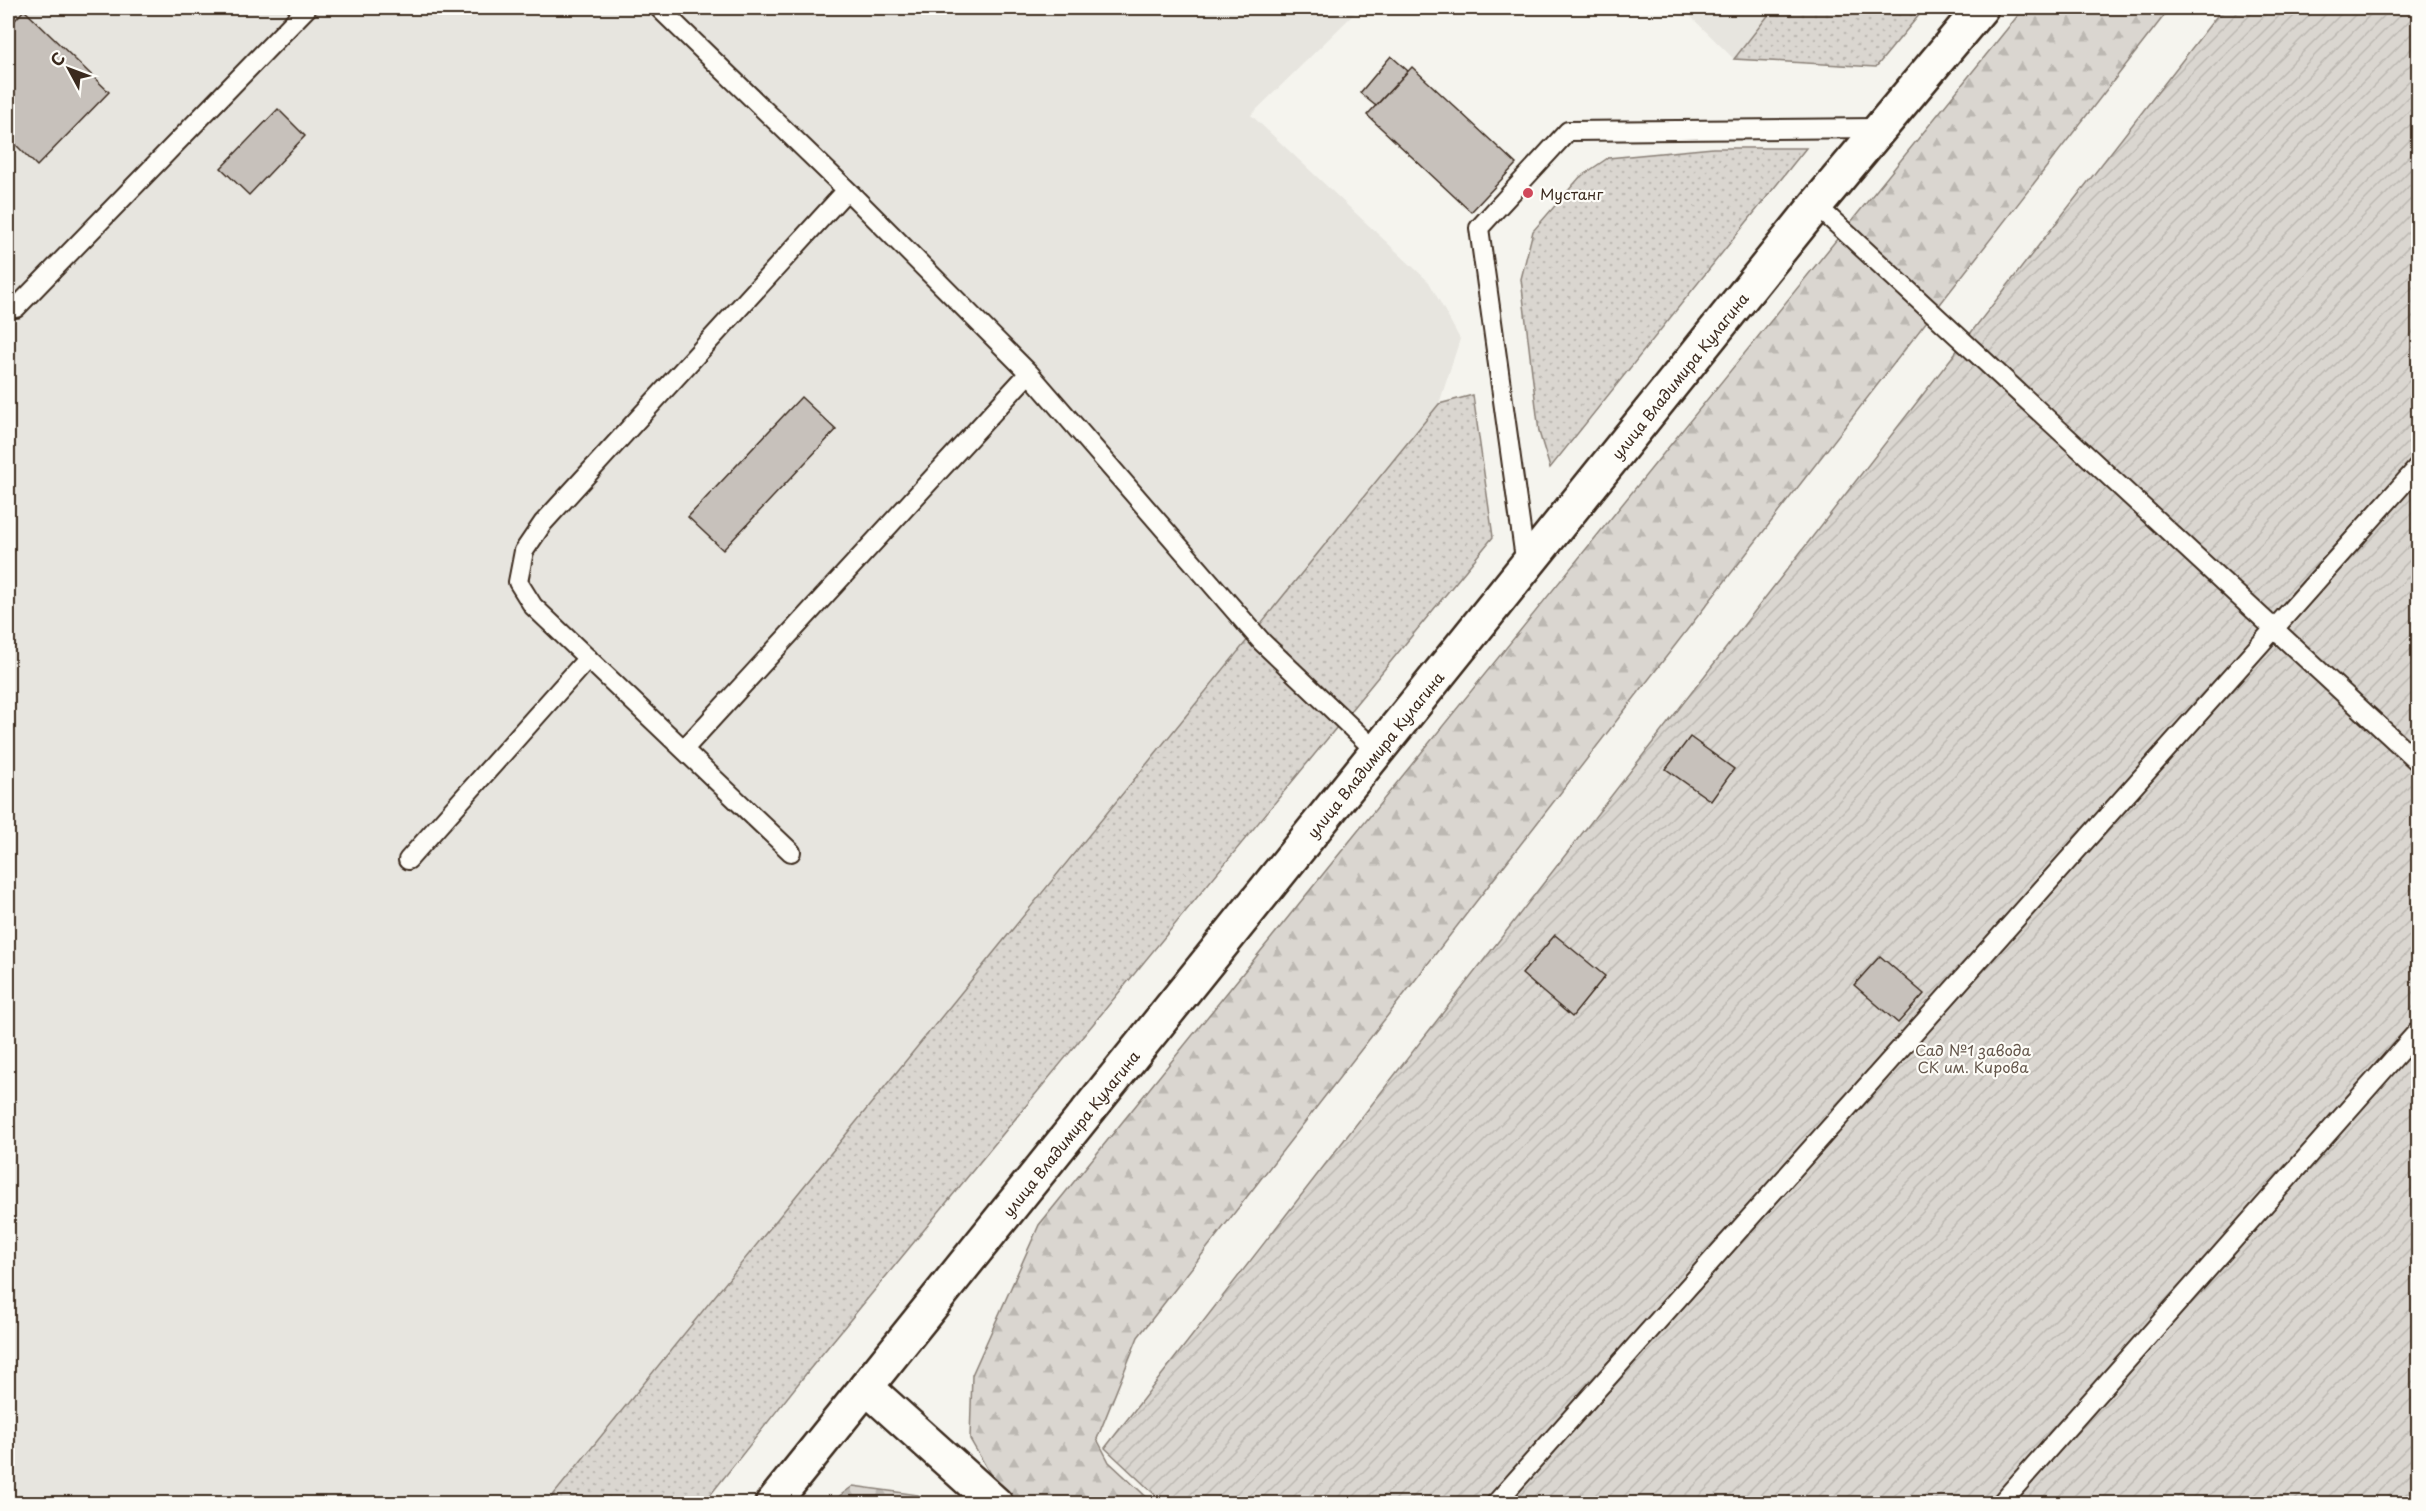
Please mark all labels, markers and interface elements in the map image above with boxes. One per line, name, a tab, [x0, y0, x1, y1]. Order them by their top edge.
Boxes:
north arrow	[39, 39, 99, 99]
text: С	[44, 46, 70, 71]
place label: Мустанг	[1540, 182, 1603, 205]
marker: Мустанг	[1521, 186, 1535, 200]
street label: улица Владимира Кулагина	[1605, 287, 1754, 464]
street label: улица Владимира Кулагина	[1301, 666, 1449, 842]
park label: Сад №1 завода СК им. Кирова	[1915, 1038, 2032, 1078]
street label: улица Владимира Кулагина	[996, 1044, 1145, 1221]

